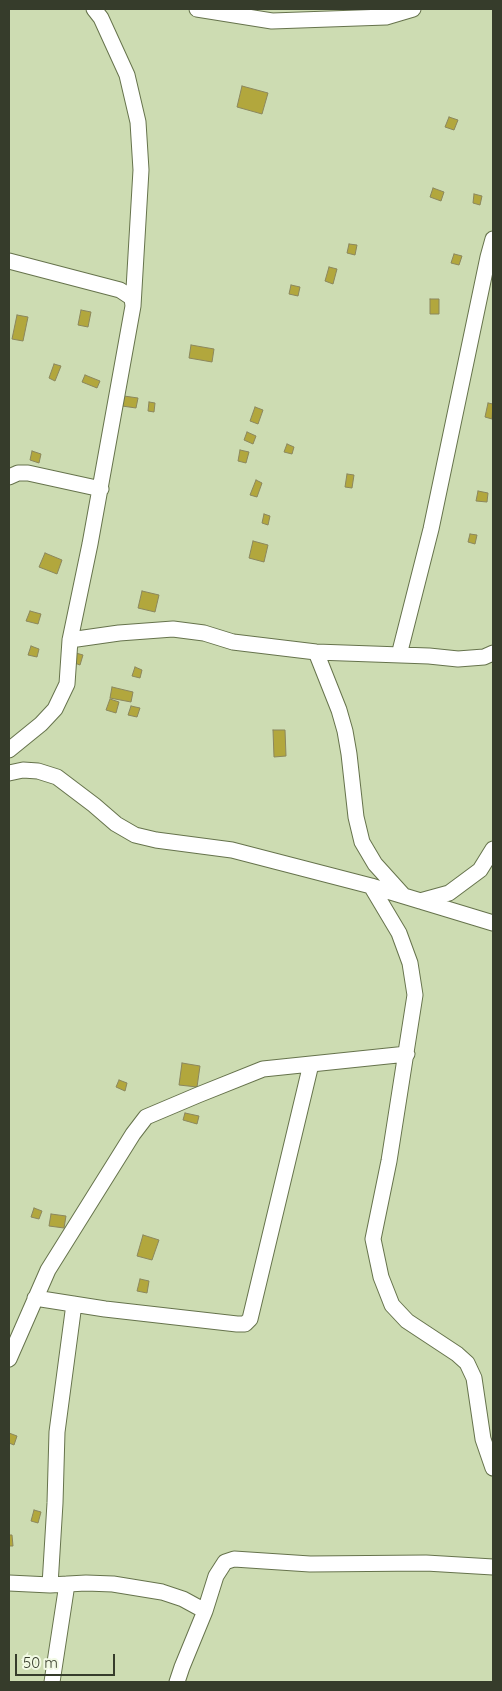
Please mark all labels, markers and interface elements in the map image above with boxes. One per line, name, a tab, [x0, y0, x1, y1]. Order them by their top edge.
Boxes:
scale bar	[18, 1644, 118, 1676]
text: 50 m	[23, 1653, 58, 1672]

